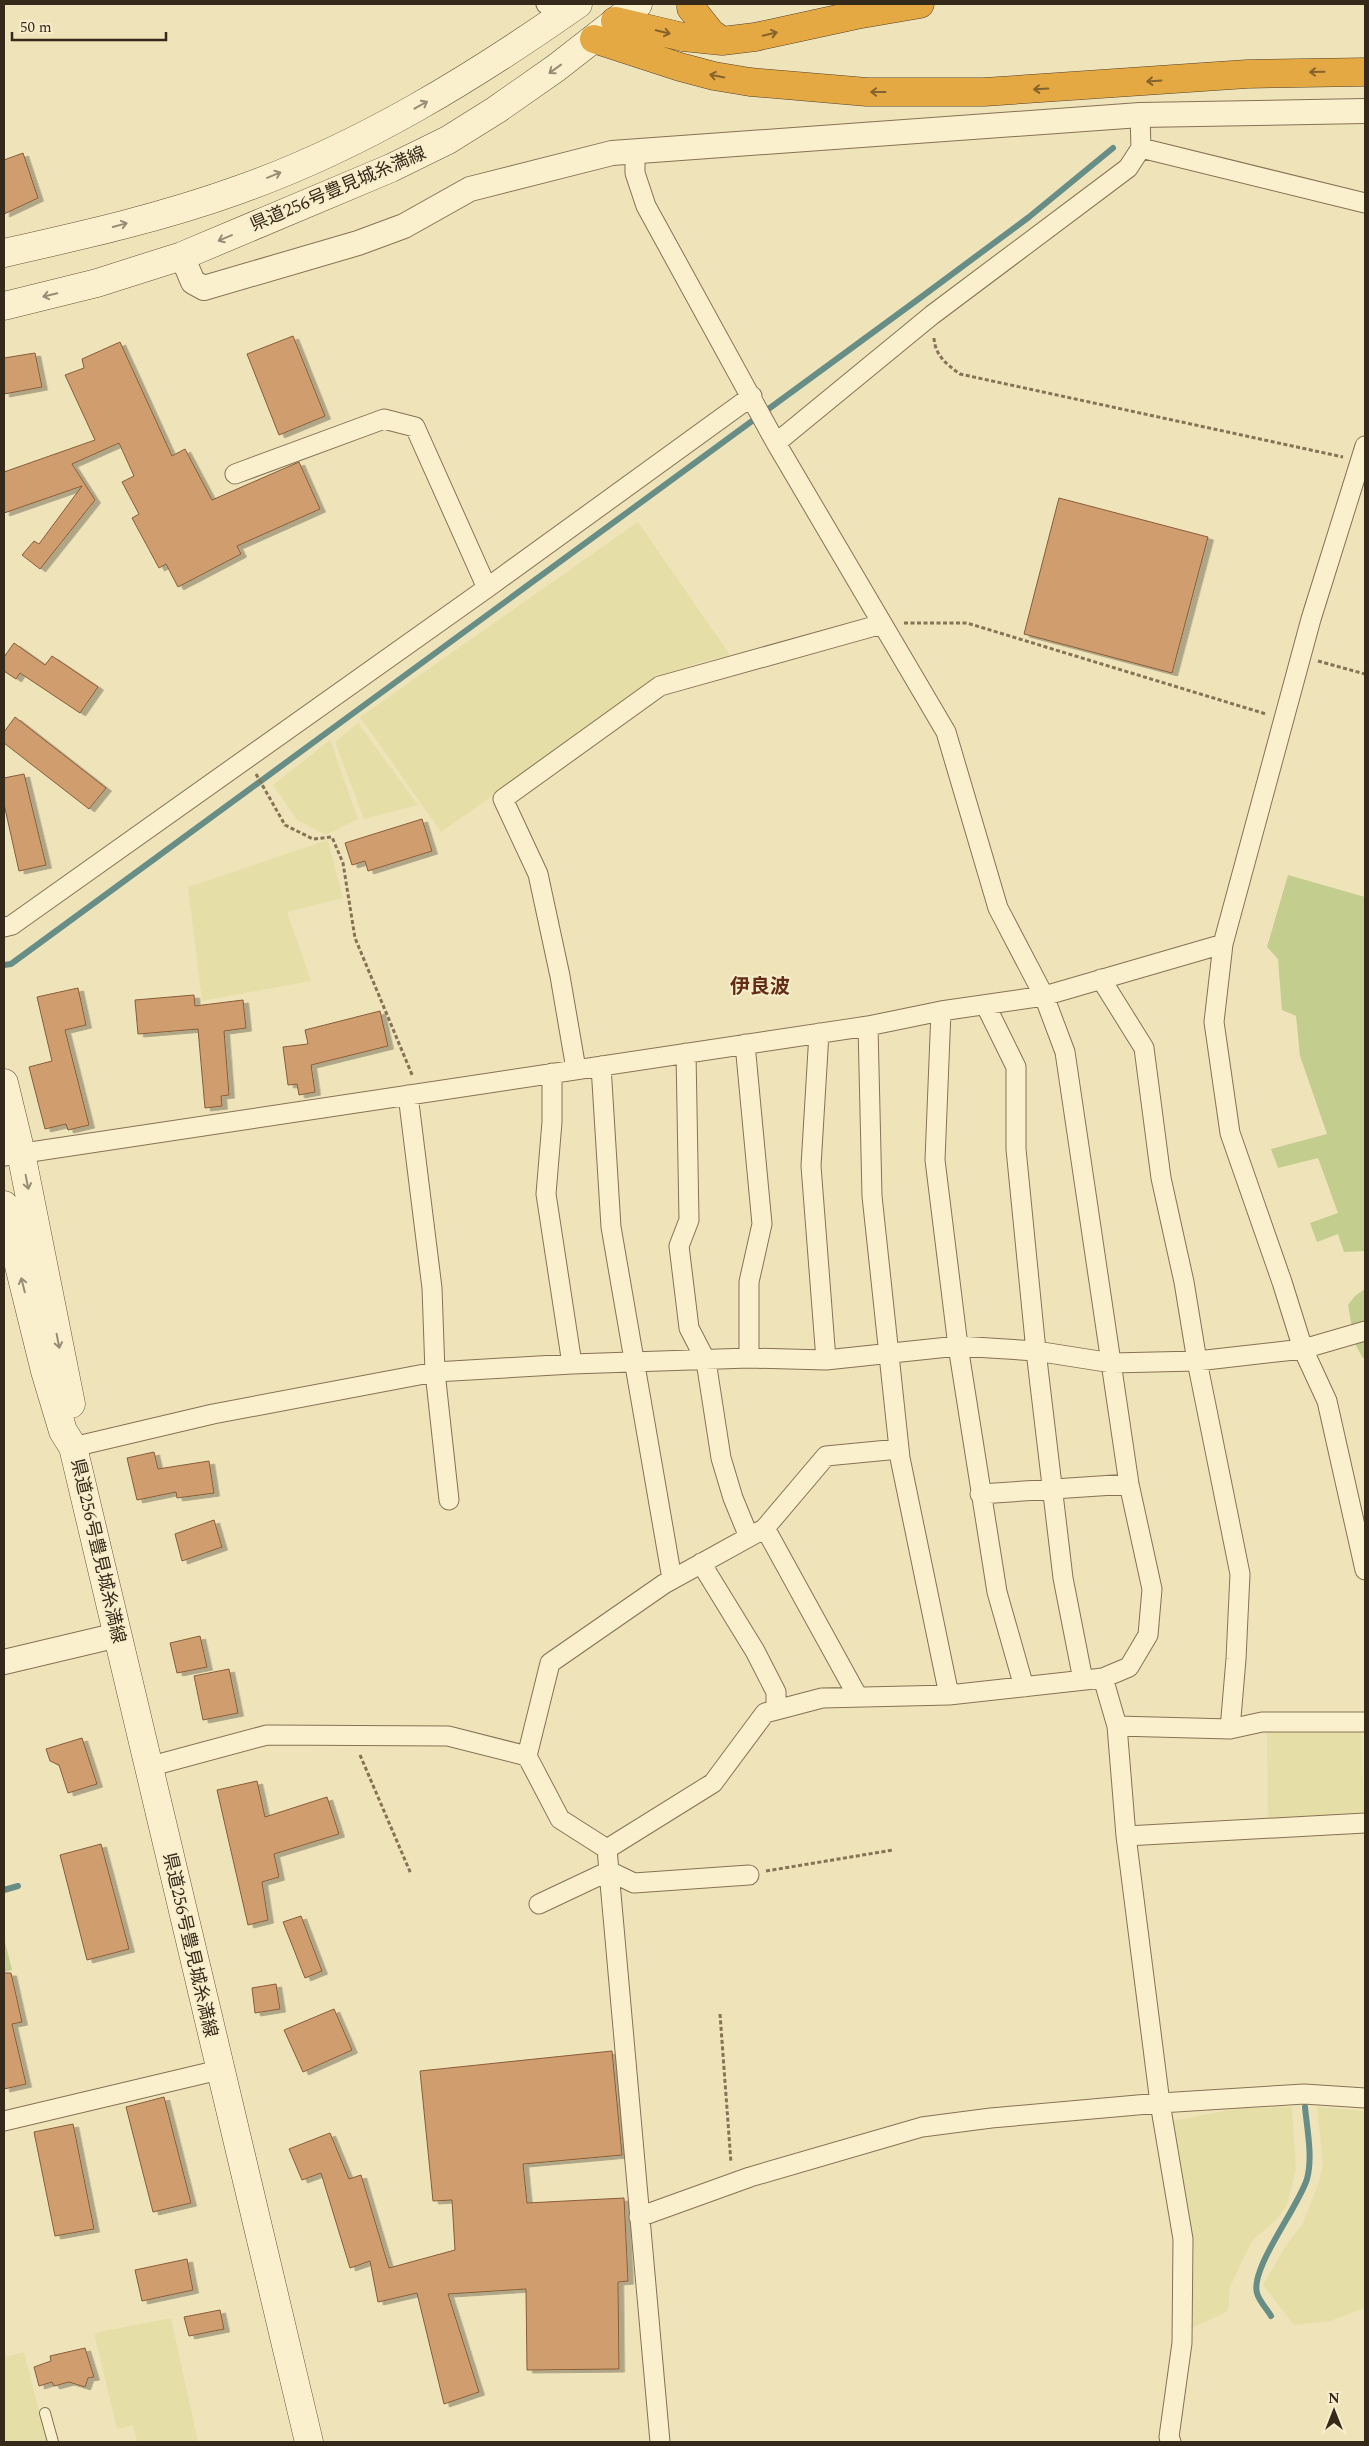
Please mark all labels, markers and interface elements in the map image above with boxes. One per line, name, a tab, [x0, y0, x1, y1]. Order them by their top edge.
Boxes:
scale bar	[12, 10, 166, 42]
text: 50 m	[20, 16, 52, 39]
one-way arrow	[654, 28, 670, 37]
one-way arrow	[762, 29, 778, 38]
one-way arrow	[549, 63, 562, 74]
one-way arrow	[1309, 67, 1325, 77]
one-way arrow	[709, 71, 725, 81]
one-way arrow	[1147, 76, 1163, 86]
one-way arrow	[1033, 84, 1049, 93]
one-way arrow	[871, 87, 887, 97]
one-way arrow	[413, 99, 427, 109]
street label: 県道256号豊見城糸満線	[246, 140, 430, 238]
one-way arrow	[267, 170, 282, 179]
one-way arrow	[111, 220, 127, 229]
one-way arrow	[218, 233, 233, 243]
one-way arrow	[43, 291, 59, 300]
district label: 伊良波	[730, 972, 790, 1002]
one-way arrow	[23, 1173, 32, 1189]
one-way arrow	[18, 1277, 27, 1293]
one-way arrow	[54, 1333, 64, 1349]
street label: 県道256号豊見城糸満線	[64, 1456, 132, 1646]
street label: 県道256号豊見城糸満線	[156, 1850, 224, 2040]
north arrow	[1309, 2386, 1359, 2436]
text: N	[1328, 2388, 1340, 2409]

